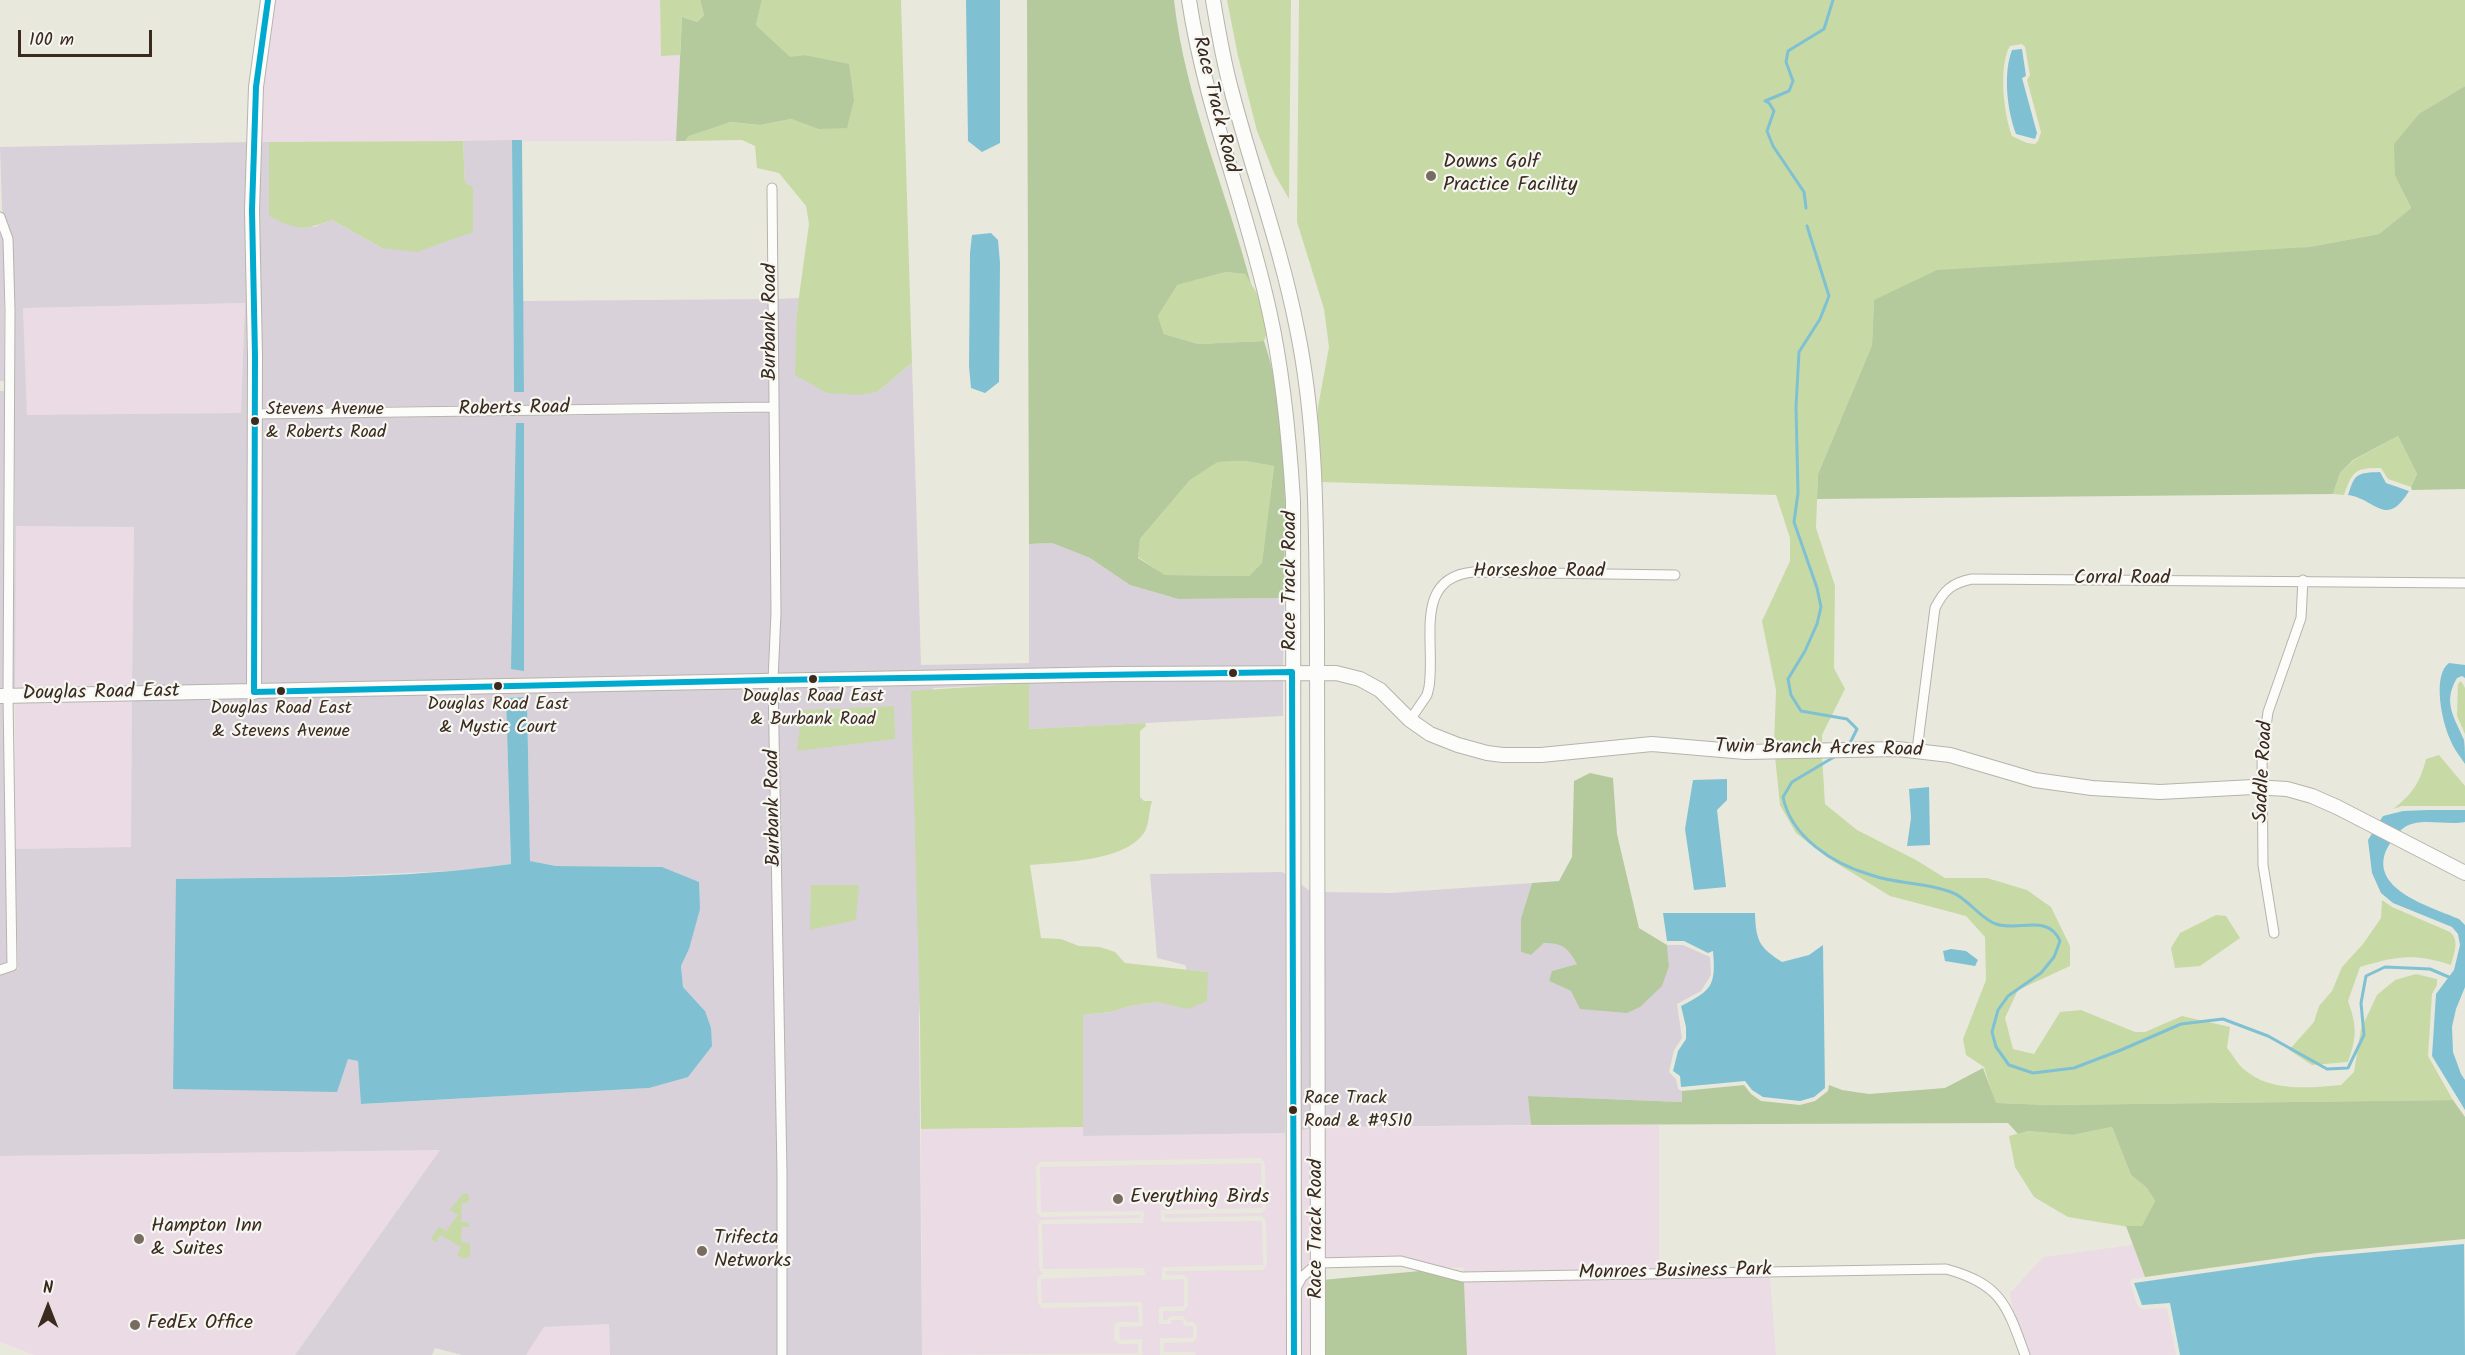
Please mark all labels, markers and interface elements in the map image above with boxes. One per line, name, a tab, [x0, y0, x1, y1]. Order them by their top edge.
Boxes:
scale bar	[21, 18, 154, 56]
text: 100 m	[29, 26, 74, 55]
street label: Race Track Road	[1185, 34, 1243, 176]
place label: Downs Golf Practice Facility	[1443, 152, 1577, 199]
marker: Downs Golf Practice Facility	[1424, 169, 1438, 183]
street label: Burbank Road	[760, 263, 784, 381]
street label: Roberts Road	[458, 397, 570, 423]
place label: Stevens Avenue & Roberts Road	[266, 400, 386, 442]
marker: Stevens Avenue & Roberts Road	[249, 415, 261, 427]
street label: Race Track Road	[1280, 511, 1304, 651]
street label: Horseshoe Road	[1473, 561, 1605, 585]
street label: Corral Road	[2074, 568, 2170, 592]
unlabelled marker	[1227, 667, 1239, 679]
marker: Douglas Road East & Burbank Road	[807, 673, 819, 685]
marker: Douglas Road East & Mystic Court	[492, 680, 504, 692]
street label: Douglas Road East	[22, 681, 180, 707]
marker: Douglas Road East & Stevens Avenue	[275, 685, 287, 697]
place label: Douglas Road East & Burbank Road	[742, 687, 884, 730]
place label: Douglas Road East & Mystic Court	[427, 695, 569, 738]
place label: Douglas Road East & Stevens Avenue	[210, 699, 352, 742]
street label: Saddle Road	[2250, 720, 2280, 824]
street label: Twin Branch Acres Road	[1715, 736, 1923, 764]
street label: Burbank Road	[762, 749, 788, 867]
place label: Race Track Road & #9510	[1304, 1089, 1412, 1132]
marker: Race Track Road & #9510	[1287, 1104, 1299, 1116]
street label: Race Track Road	[1306, 1159, 1330, 1299]
place label: Everything Birds	[1130, 1187, 1269, 1211]
marker: Everything Birds	[1111, 1192, 1125, 1206]
place label: Hampton Inn & Suites	[151, 1216, 262, 1263]
place label: Trifecta Networks	[714, 1228, 791, 1275]
marker: Hampton Inn & Suites	[132, 1232, 146, 1246]
marker: Trifecta Networks	[695, 1244, 709, 1258]
street label: Monroes Business Park	[1578, 1259, 1772, 1287]
text: N	[43, 1276, 53, 1301]
north arrow	[18, 1277, 78, 1337]
place label: FedEx Office	[147, 1313, 253, 1337]
marker: FedEx Office	[128, 1318, 142, 1332]

